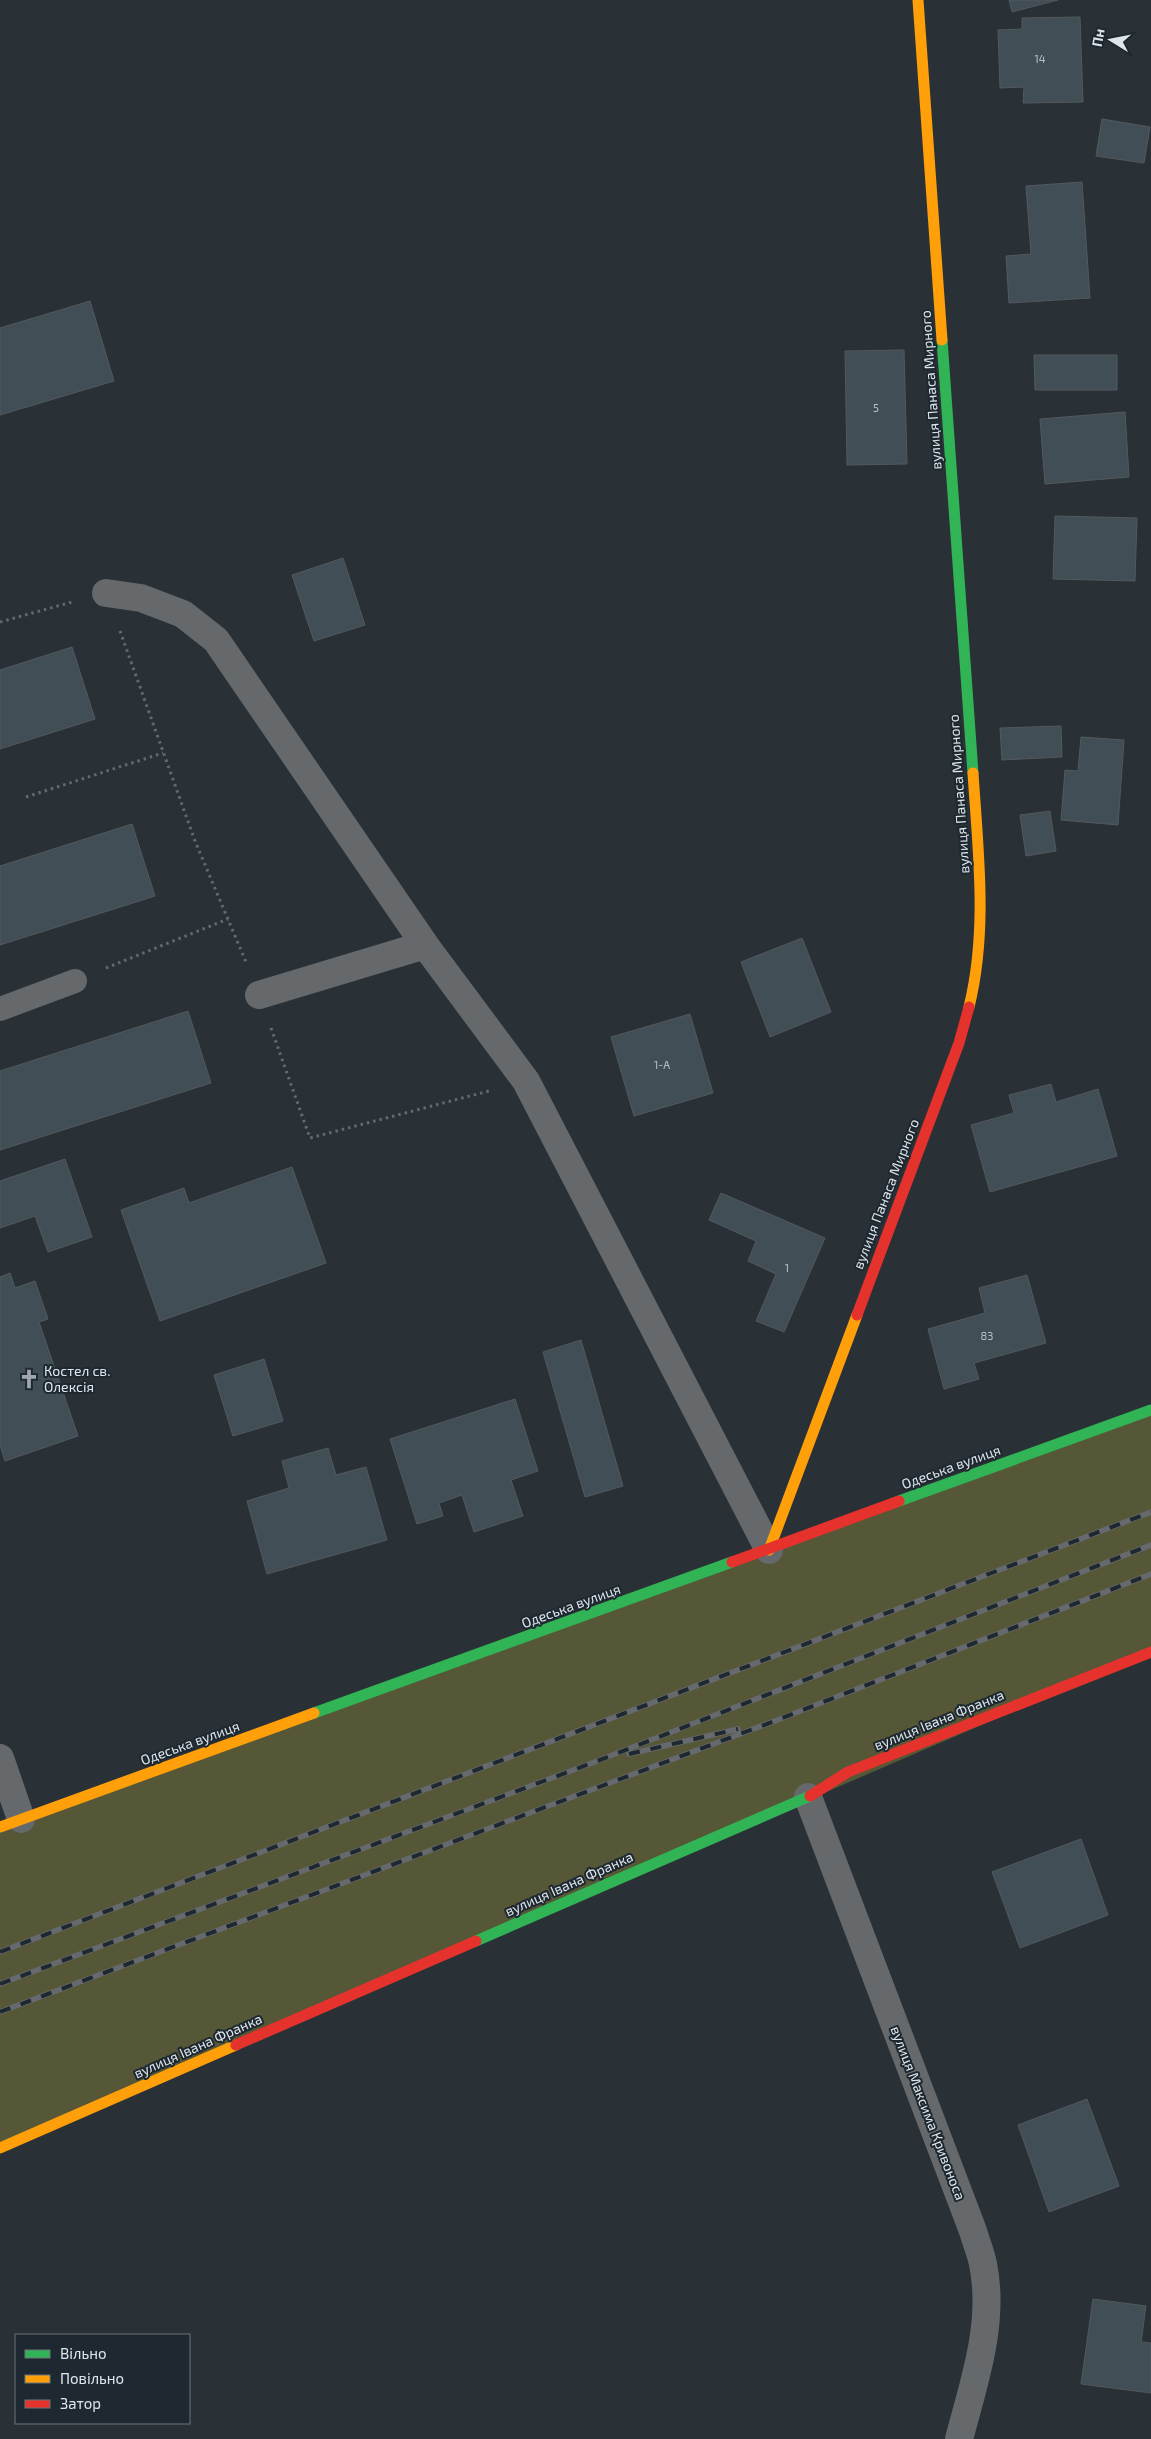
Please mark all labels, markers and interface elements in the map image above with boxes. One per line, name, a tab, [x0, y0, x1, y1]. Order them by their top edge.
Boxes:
north arrow	[1086, 15, 1136, 65]
text: Пн	[1088, 27, 1108, 48]
house number: 14	[1034, 52, 1046, 65]
street label: вулиця Панаса Мирного	[916, 310, 945, 470]
house number: 5	[873, 401, 879, 414]
street label: вулиця Панаса Мирного	[944, 714, 973, 874]
house number: 1-А	[654, 1058, 670, 1071]
street label: вулиця Панаса Мирного	[849, 1116, 922, 1271]
house number: 1	[785, 1261, 789, 1274]
house number: 83	[981, 1329, 993, 1342]
place label: Костел св. Олексія	[44, 1362, 110, 1395]
church icon: Костел св. Олексія	[18, 1368, 40, 1390]
street label: Одеська вулиця	[899, 1441, 1003, 1492]
street label: Одеська вулиця	[519, 1580, 623, 1631]
street label: вулиця Івана Франка	[871, 1686, 1006, 1753]
street label: Одеська вулиця	[138, 1717, 242, 1768]
street label: вулиця Івана Франка	[502, 1848, 636, 1920]
street label: вулиця Івана Франка	[131, 2010, 265, 2082]
street label: вулиця Максима Кривоноса	[887, 2023, 970, 2202]
legend	[15, 2334, 190, 2424]
text: Вільно	[60, 2344, 107, 2362]
text: Повільно	[60, 2369, 124, 2387]
text: Затор	[60, 2394, 101, 2412]

